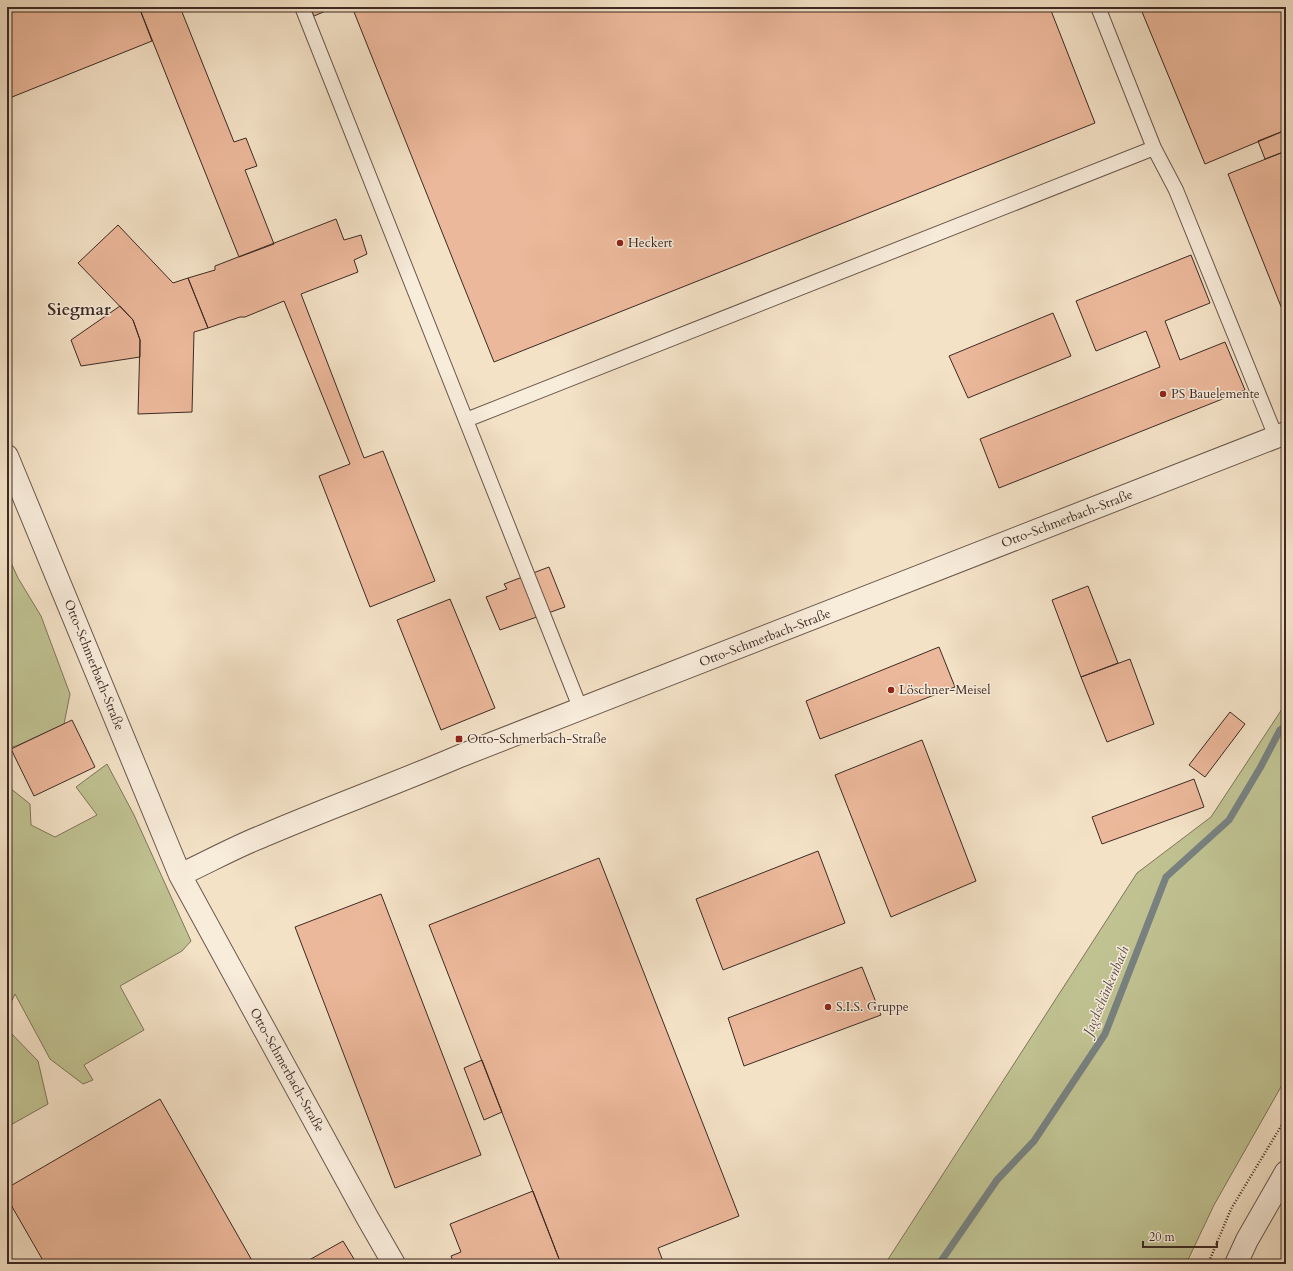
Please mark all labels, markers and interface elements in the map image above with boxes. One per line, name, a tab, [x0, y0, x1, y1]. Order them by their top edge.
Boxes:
place label: Heckert	[628, 234, 672, 252]
marker: Heckert	[615, 238, 625, 248]
district label: Siegmar	[47, 298, 111, 321]
place label: PS Bauelemente	[1171, 385, 1260, 403]
marker: PS Bauelemente	[1158, 389, 1168, 399]
street label: Otto-Schmerbach-Straße	[999, 486, 1135, 552]
street label: Otto-Schmerbach-Straße	[60, 597, 129, 733]
street label: Otto-Schmerbach-Straße	[697, 605, 833, 671]
place label: Löschner-Meisel	[899, 681, 991, 699]
marker: Löschner-Meisel	[886, 685, 896, 695]
place label: Otto-Schmerbach-Straße	[467, 730, 607, 748]
marker: Otto-Schmerbach-Straße	[454, 734, 464, 744]
water label: Jagdschänkenbach	[1077, 943, 1134, 1042]
place label: S.I.S. Gruppe	[836, 998, 909, 1016]
marker: S.I.S. Gruppe	[823, 1002, 833, 1012]
street label: Otto-Schmerbach-Straße	[245, 1005, 329, 1135]
scale bar	[1143, 1223, 1217, 1249]
text: 20 m	[1149, 1229, 1176, 1245]

